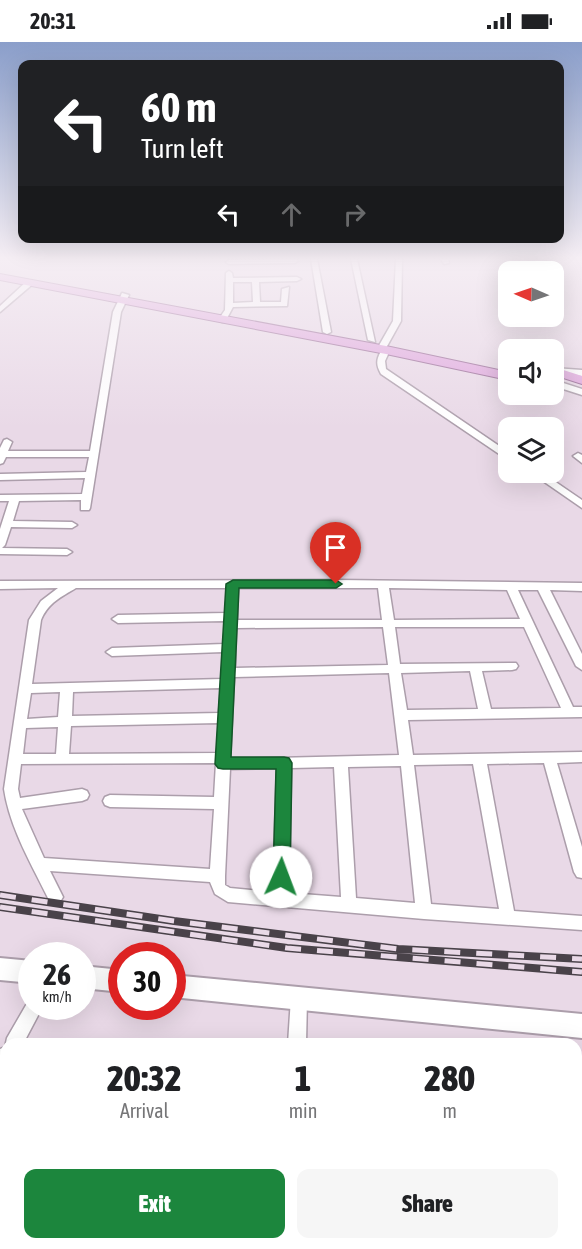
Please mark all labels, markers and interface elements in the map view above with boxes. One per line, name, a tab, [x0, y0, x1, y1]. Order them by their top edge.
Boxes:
text: 20:31	[30, 8, 76, 34]
text: 60 m	[141, 83, 216, 131]
icon: left	[42, 84, 120, 162]
text: Turn left	[141, 133, 224, 164]
icon: left	[212, 198, 245, 231]
icon: ahead	[275, 198, 308, 231]
icon: right	[338, 198, 371, 231]
north arrow	[498, 261, 564, 327]
map controls	[498, 261, 564, 483]
button: sound	[498, 339, 564, 405]
button: layers	[498, 417, 564, 483]
pin	[310, 522, 361, 584]
icon: arrive	[319, 531, 352, 564]
position arrow	[249, 845, 313, 909]
speed limit sign: 30	[108, 942, 186, 1020]
text: 26	[43, 957, 71, 991]
text: km/h	[42, 988, 72, 1005]
text: 20:32	[107, 1057, 182, 1099]
text: 1	[295, 1057, 311, 1099]
text: 280	[424, 1057, 475, 1099]
text: Arrival	[120, 1099, 169, 1122]
text: min	[289, 1099, 317, 1122]
text: m	[442, 1099, 457, 1122]
button: Exit	[24, 1169, 285, 1238]
button: Share	[297, 1169, 558, 1238]

